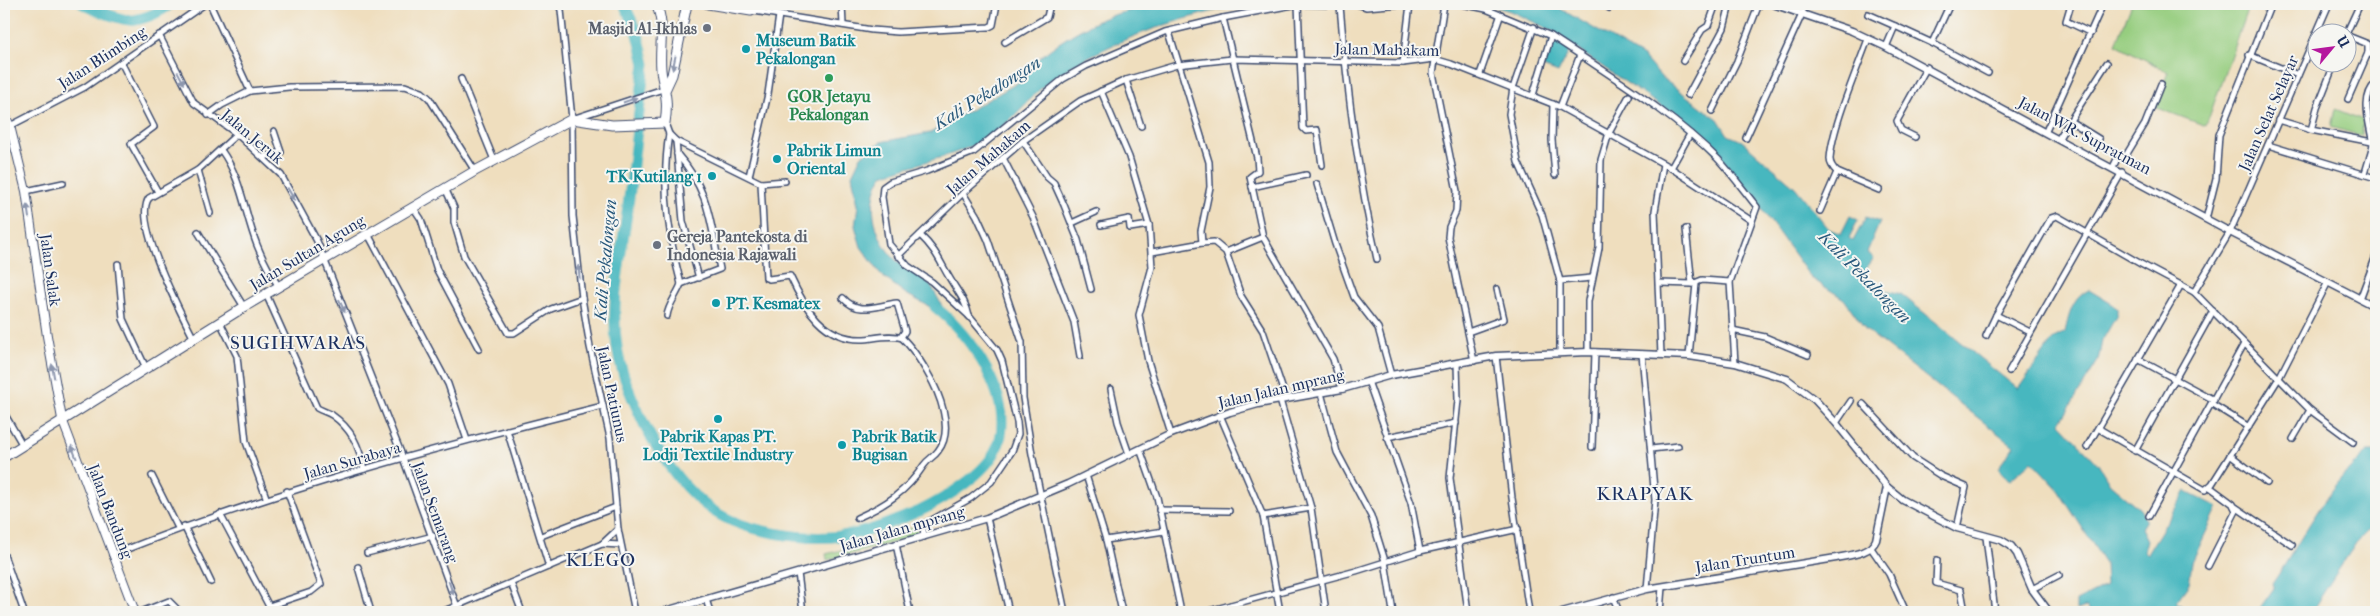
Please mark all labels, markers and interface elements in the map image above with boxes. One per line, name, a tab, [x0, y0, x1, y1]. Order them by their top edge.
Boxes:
place label: Masjid Al-Ikhlas	[587, 19, 697, 38]
street label: Jalan Blimbing	[53, 22, 150, 94]
marker: Masjid Al-Ikhlas	[701, 22, 713, 34]
north arrow	[2308, 22, 2358, 72]
place label: Museum Batik Pekalongan	[755, 31, 856, 69]
text: U	[2332, 32, 2353, 51]
street label: Jalan Mahakam	[1332, 39, 1440, 60]
marker: Museum Batik Pekalongan	[740, 43, 752, 55]
water label: Kali Pekalongan	[928, 52, 1045, 136]
street label: Jalan Selat Selayar	[2234, 52, 2303, 176]
one-way arrow	[670, 56, 678, 71]
one-way arrow	[177, 71, 185, 86]
marker: GOR Jetayu Pekalongan	[823, 72, 835, 84]
place label: GOR Jetayu Pekalongan	[788, 87, 871, 125]
street label: Jalan WR. Supratman	[2013, 91, 2155, 179]
one-way arrow	[622, 96, 637, 103]
street label: Jalan Jeruk	[216, 104, 288, 168]
street label: Jalan Mahakam	[941, 115, 1035, 200]
place label: Pabrik Limun Oriental	[787, 141, 882, 178]
marker: Pabrik Limun Oriental	[771, 153, 783, 165]
place label: TK Kutilang 1	[606, 167, 702, 187]
marker: TK Kutilang 1	[706, 170, 718, 182]
one-way arrow	[287, 187, 295, 202]
water label: Kali Pekalongan	[590, 198, 621, 324]
one-way arrow	[24, 203, 32, 219]
street label: Jalan Sultan Agung	[244, 210, 369, 295]
water label: Kali Pekalongan	[1813, 225, 1915, 328]
place label: Gereja Pantekosta di Indonesia Rajawali	[667, 227, 808, 264]
street label: Jalan Salak	[36, 230, 65, 308]
marker: Gereja Pantekosta di Indonesia Rajawali	[651, 239, 663, 251]
one-way arrow	[575, 264, 583, 280]
place label: PT. Kesmatex	[726, 294, 821, 313]
marker: PT. Kesmatex	[710, 297, 722, 309]
one-way arrow	[339, 299, 347, 313]
district label: SUGIHWARAS	[230, 332, 366, 354]
street label: Jalan Patiunus	[593, 342, 632, 444]
one-way arrow	[49, 363, 57, 379]
street label: Jalan Jalan mprang	[1214, 365, 1347, 413]
marker: Pabrik Kapas PT. Lodji Textile Industry	[712, 413, 724, 425]
place label: Pabrik Kapas PT. Lodji Textile Industry	[643, 427, 795, 465]
place label: Pabrik Batik Bugisan	[852, 427, 938, 465]
street label: Jalan Surabaya	[299, 437, 404, 484]
marker: Pabrik Batik Bugisan	[836, 439, 848, 451]
one-way arrow	[70, 445, 78, 459]
street label: Jalan Semarang	[408, 457, 463, 566]
street label: Jalan Bandung	[83, 459, 138, 562]
district label: KRAPYAK	[1597, 483, 1694, 505]
street label: Jalan Jalan mprang	[836, 501, 967, 556]
street label: Jalan Truntum	[1692, 542, 1797, 577]
district label: KLEGO	[566, 549, 636, 571]
one-way arrow	[447, 581, 455, 596]

